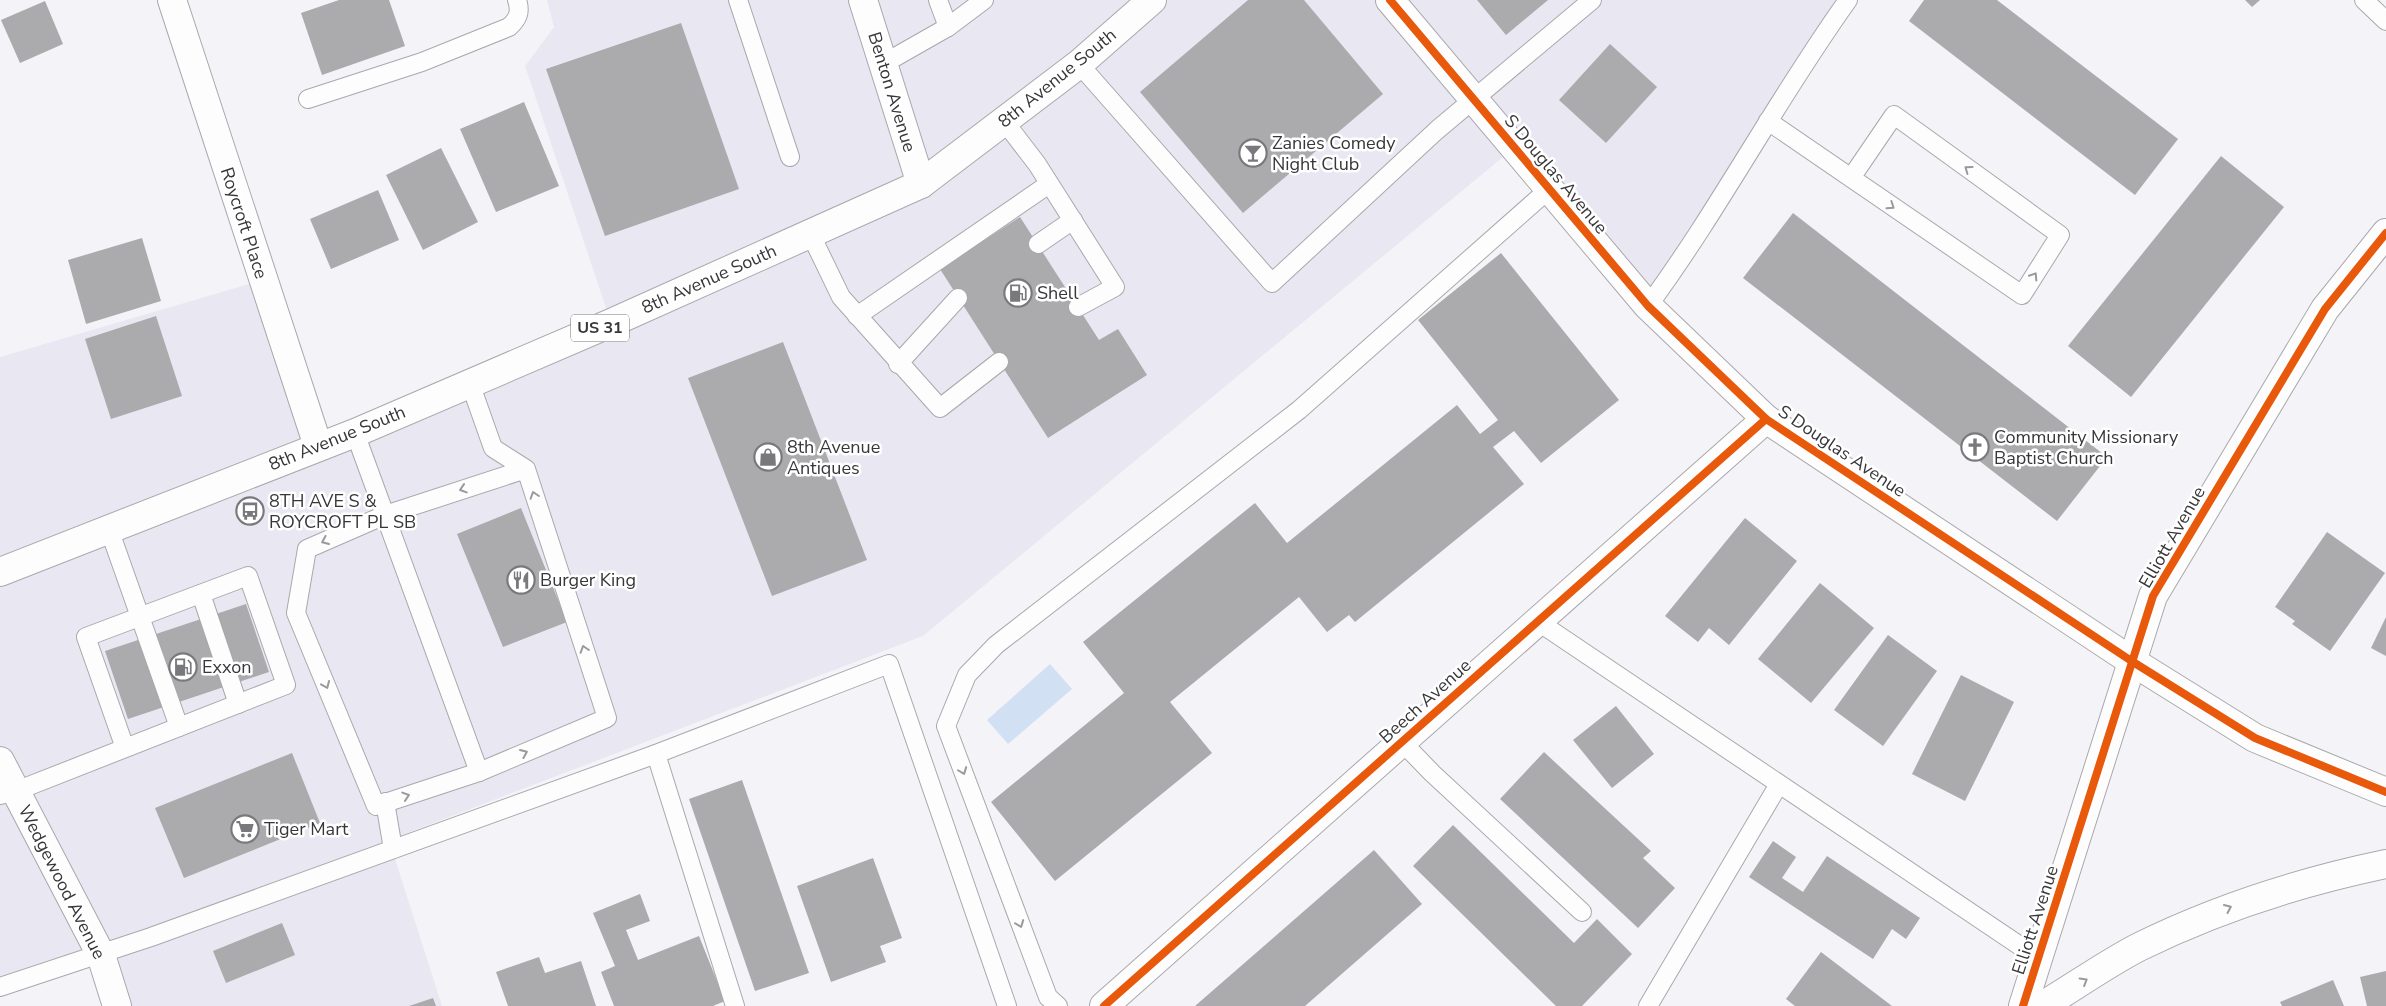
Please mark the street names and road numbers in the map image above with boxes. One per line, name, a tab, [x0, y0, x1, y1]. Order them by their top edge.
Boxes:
street label: 8th Avenue South	[993, 23, 1121, 133]
street label: Benton Avenue	[862, 29, 922, 155]
street label: S Douglas Avenue	[1499, 109, 1613, 239]
street label: Roycroft Place	[215, 164, 273, 282]
street label: 8th Avenue South	[638, 238, 780, 320]
road number: US 31	[571, 314, 629, 342]
street label: S Douglas Avenue	[1773, 399, 1911, 503]
street label: 8th Avenue South	[265, 400, 409, 476]
street label: Elliott Avenue	[2133, 482, 2211, 592]
street label: Beech Avenue	[1374, 653, 1476, 749]
street label: Wedgewood Avenue	[13, 801, 111, 963]
street label: Elliott Avenue	[2006, 862, 2064, 978]

